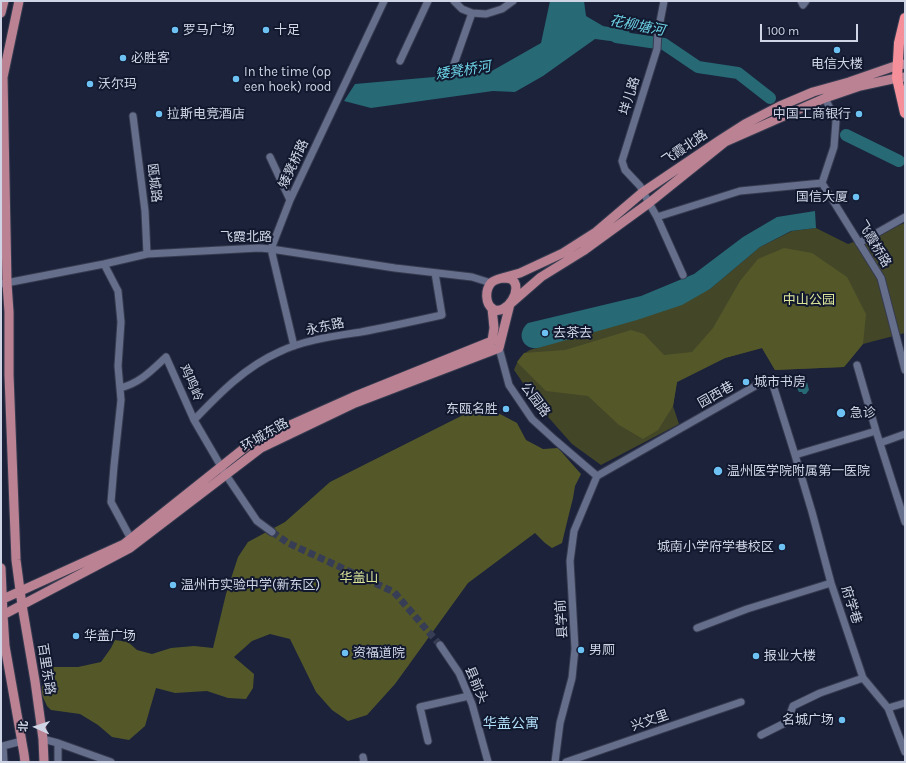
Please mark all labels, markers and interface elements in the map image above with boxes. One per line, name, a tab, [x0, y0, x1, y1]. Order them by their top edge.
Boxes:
water label: 花柳塘河	[608, 12, 666, 40]
scale bar	[762, 16, 860, 42]
place label: 罗马广场	[183, 22, 235, 38]
place label: 十足	[274, 22, 300, 38]
text: 100 m	[767, 24, 799, 38]
marker: 罗马广场	[170, 25, 180, 35]
marker: 十足	[261, 25, 271, 35]
marker: 电信大楼	[832, 45, 842, 55]
place label: 必胜客	[131, 50, 170, 66]
marker: 必胜客	[118, 53, 128, 63]
place label: 电信大楼	[811, 56, 863, 72]
water label: 矮凳桥河	[434, 58, 492, 84]
place label: In the time (op een hoek) rood	[244, 64, 332, 95]
marker: In the time (op een hoek) rood	[231, 74, 241, 84]
street label: 垟儿路	[617, 75, 643, 117]
place label: 沃尔玛	[98, 76, 137, 92]
marker: 沃尔玛	[85, 79, 95, 89]
place label: 拉斯电竞酒店	[167, 106, 245, 122]
place label: 中国工商银行	[773, 106, 851, 122]
marker: 拉斯电竞酒店	[154, 109, 164, 119]
marker: 中国工商银行	[854, 109, 864, 119]
street label: 飞霞北路	[659, 127, 711, 169]
street label: 矮凳桥路	[276, 137, 312, 191]
street label: 瓯城路	[144, 163, 164, 203]
place label: 国信大厦	[796, 189, 848, 205]
marker: 国信大厦	[851, 192, 861, 202]
street label: 飞霞桥路	[854, 218, 894, 270]
street label: 飞霞北路	[220, 229, 272, 245]
park label: 中山公园	[783, 292, 835, 308]
street label: 永东路	[304, 315, 346, 339]
place label: 去茶去	[553, 325, 592, 341]
marker: 去茶去	[540, 328, 550, 338]
street label: 鸡鸣岭	[176, 362, 206, 404]
place label: 城市书房	[754, 374, 806, 390]
marker: 城市书房	[741, 377, 751, 387]
street label: 园西巷	[695, 378, 737, 412]
street label: 公园路	[517, 380, 553, 420]
place label: 东瓯名胜	[446, 401, 498, 417]
marker: 东瓯名胜	[501, 404, 511, 414]
place label: 急诊	[850, 405, 876, 421]
marker: 急诊	[835, 407, 847, 419]
street label: 环城东路	[239, 415, 291, 455]
place label: 温州医学院附属第一医院	[727, 463, 870, 479]
marker: 温州医学院附属第一医院	[712, 465, 724, 477]
place label: 城南小学府学巷校区	[657, 539, 774, 555]
marker: 城南小学府学巷校区	[777, 542, 787, 552]
park label: 华盖山	[340, 570, 378, 586]
place label: 温州市实验中学(新东区)	[181, 577, 320, 593]
marker: 温州市实验中学(新东区)	[168, 580, 178, 590]
street label: 府学巷	[838, 584, 864, 626]
street label: 县学前	[553, 599, 571, 639]
place label: 华盖广场	[84, 628, 136, 644]
marker: 华盖广场	[71, 631, 81, 641]
street label: 百里东路	[34, 642, 58, 696]
place label: 男厕	[589, 642, 615, 658]
place label: 资福道院	[353, 645, 405, 661]
marker: 男厕	[576, 645, 586, 655]
marker: 资福道院	[340, 648, 350, 658]
place label: 报业大楼	[764, 648, 816, 664]
marker: 报业大楼	[751, 651, 761, 661]
street label: 县前头	[461, 664, 491, 706]
north arrow	[16, 707, 56, 747]
street label: 兴文里	[629, 707, 671, 735]
place label: 名城广场	[782, 712, 834, 728]
marker: 名城广场	[837, 715, 847, 725]
district label: 华盖公寓	[483, 716, 539, 732]
text: 北	[17, 721, 30, 732]

